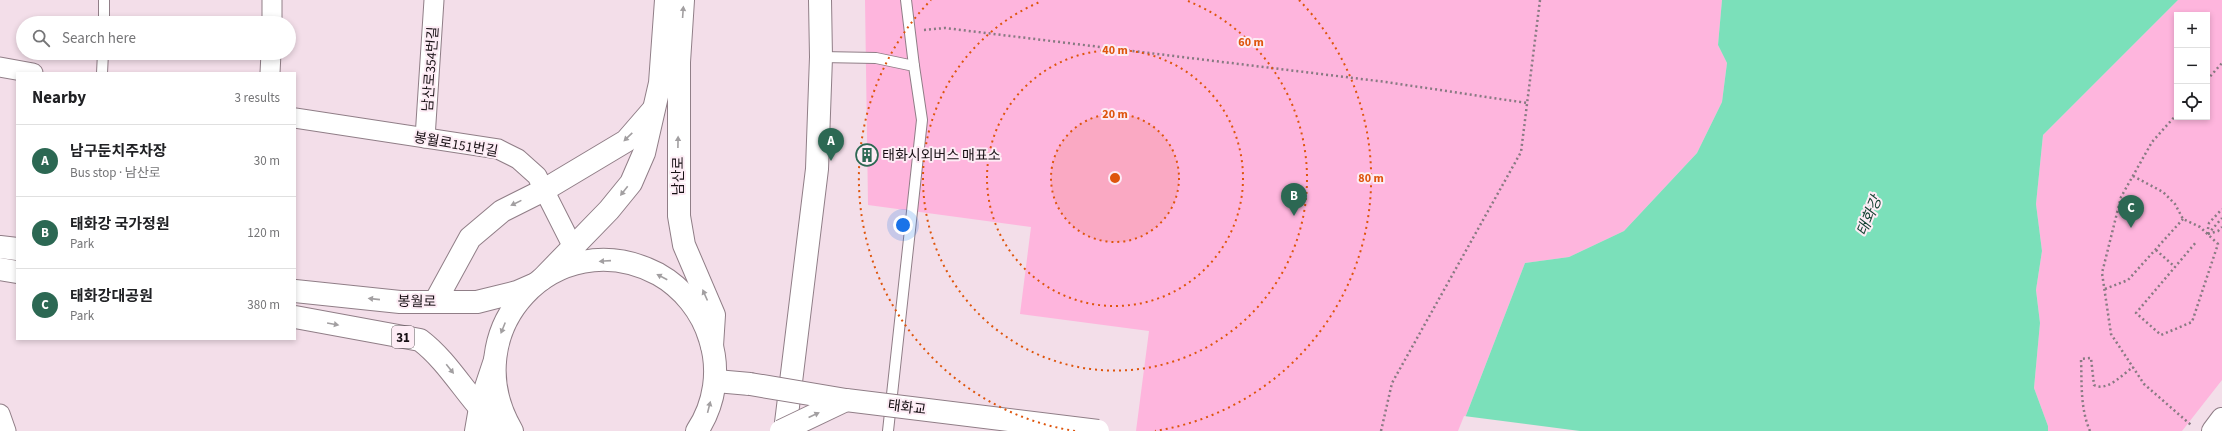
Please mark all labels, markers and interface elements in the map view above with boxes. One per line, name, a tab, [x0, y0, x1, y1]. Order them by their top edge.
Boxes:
one-way arrow	[679, 6, 686, 18]
map controls	[2174, 12, 2210, 120]
button: +	[2174, 12, 2210, 48]
search box	[16, 16, 296, 60]
street label: 남산로354번길	[418, 26, 444, 112]
icon: search	[30, 27, 52, 49]
text: Search here	[62, 28, 136, 49]
text: 60 m	[1238, 34, 1264, 51]
text: 40 m	[1102, 42, 1128, 59]
button: −	[2174, 48, 2210, 84]
button: locate	[2174, 84, 2210, 120]
text: Nearby	[32, 86, 86, 110]
text: 3 results	[235, 89, 280, 107]
text: 20 m	[1102, 106, 1128, 123]
street label: 봉월로151번길	[412, 128, 500, 162]
pin: A	[818, 128, 844, 161]
one-way arrow	[623, 133, 633, 142]
one-way arrow	[675, 135, 681, 148]
text: 남구둔치주차장	[70, 141, 167, 162]
building icon: 태화시외버스 매표소	[854, 142, 880, 168]
place label: 태화시외버스 매표소	[882, 146, 1001, 166]
text: A	[41, 152, 49, 170]
text: 30 m	[254, 152, 280, 170]
street label: 남산로	[669, 157, 689, 195]
text: Bus stop · 남산로	[70, 164, 161, 182]
text: 80 m	[1358, 170, 1384, 187]
centre of rings	[1108, 171, 1122, 185]
pin: B	[1281, 183, 1307, 216]
one-way arrow	[620, 186, 629, 197]
water label: 태화강	[1852, 191, 1888, 239]
pin: C	[2118, 195, 2144, 228]
one-way arrow	[511, 200, 522, 206]
text: 태화강 국가정원	[70, 214, 170, 235]
your location	[893, 215, 913, 235]
text: B	[41, 224, 49, 242]
text: 120 m	[247, 224, 280, 242]
text: Park	[70, 235, 94, 253]
one-way arrow	[599, 257, 611, 264]
one-way arrow	[657, 273, 668, 280]
text: 태화강대공원	[70, 286, 153, 307]
one-way arrow	[702, 290, 708, 301]
street label: 봉월로	[397, 292, 437, 312]
text: C	[41, 296, 49, 314]
text: 380 m	[247, 296, 280, 314]
one-way arrow	[368, 296, 380, 303]
text: Park	[70, 307, 94, 325]
one-way arrow	[327, 322, 339, 328]
one-way arrow	[500, 323, 506, 334]
road number: 31	[392, 326, 414, 348]
one-way arrow	[445, 364, 454, 375]
street label: 태화교	[886, 396, 927, 420]
one-way arrow	[707, 401, 713, 413]
one-way arrow	[808, 412, 819, 418]

